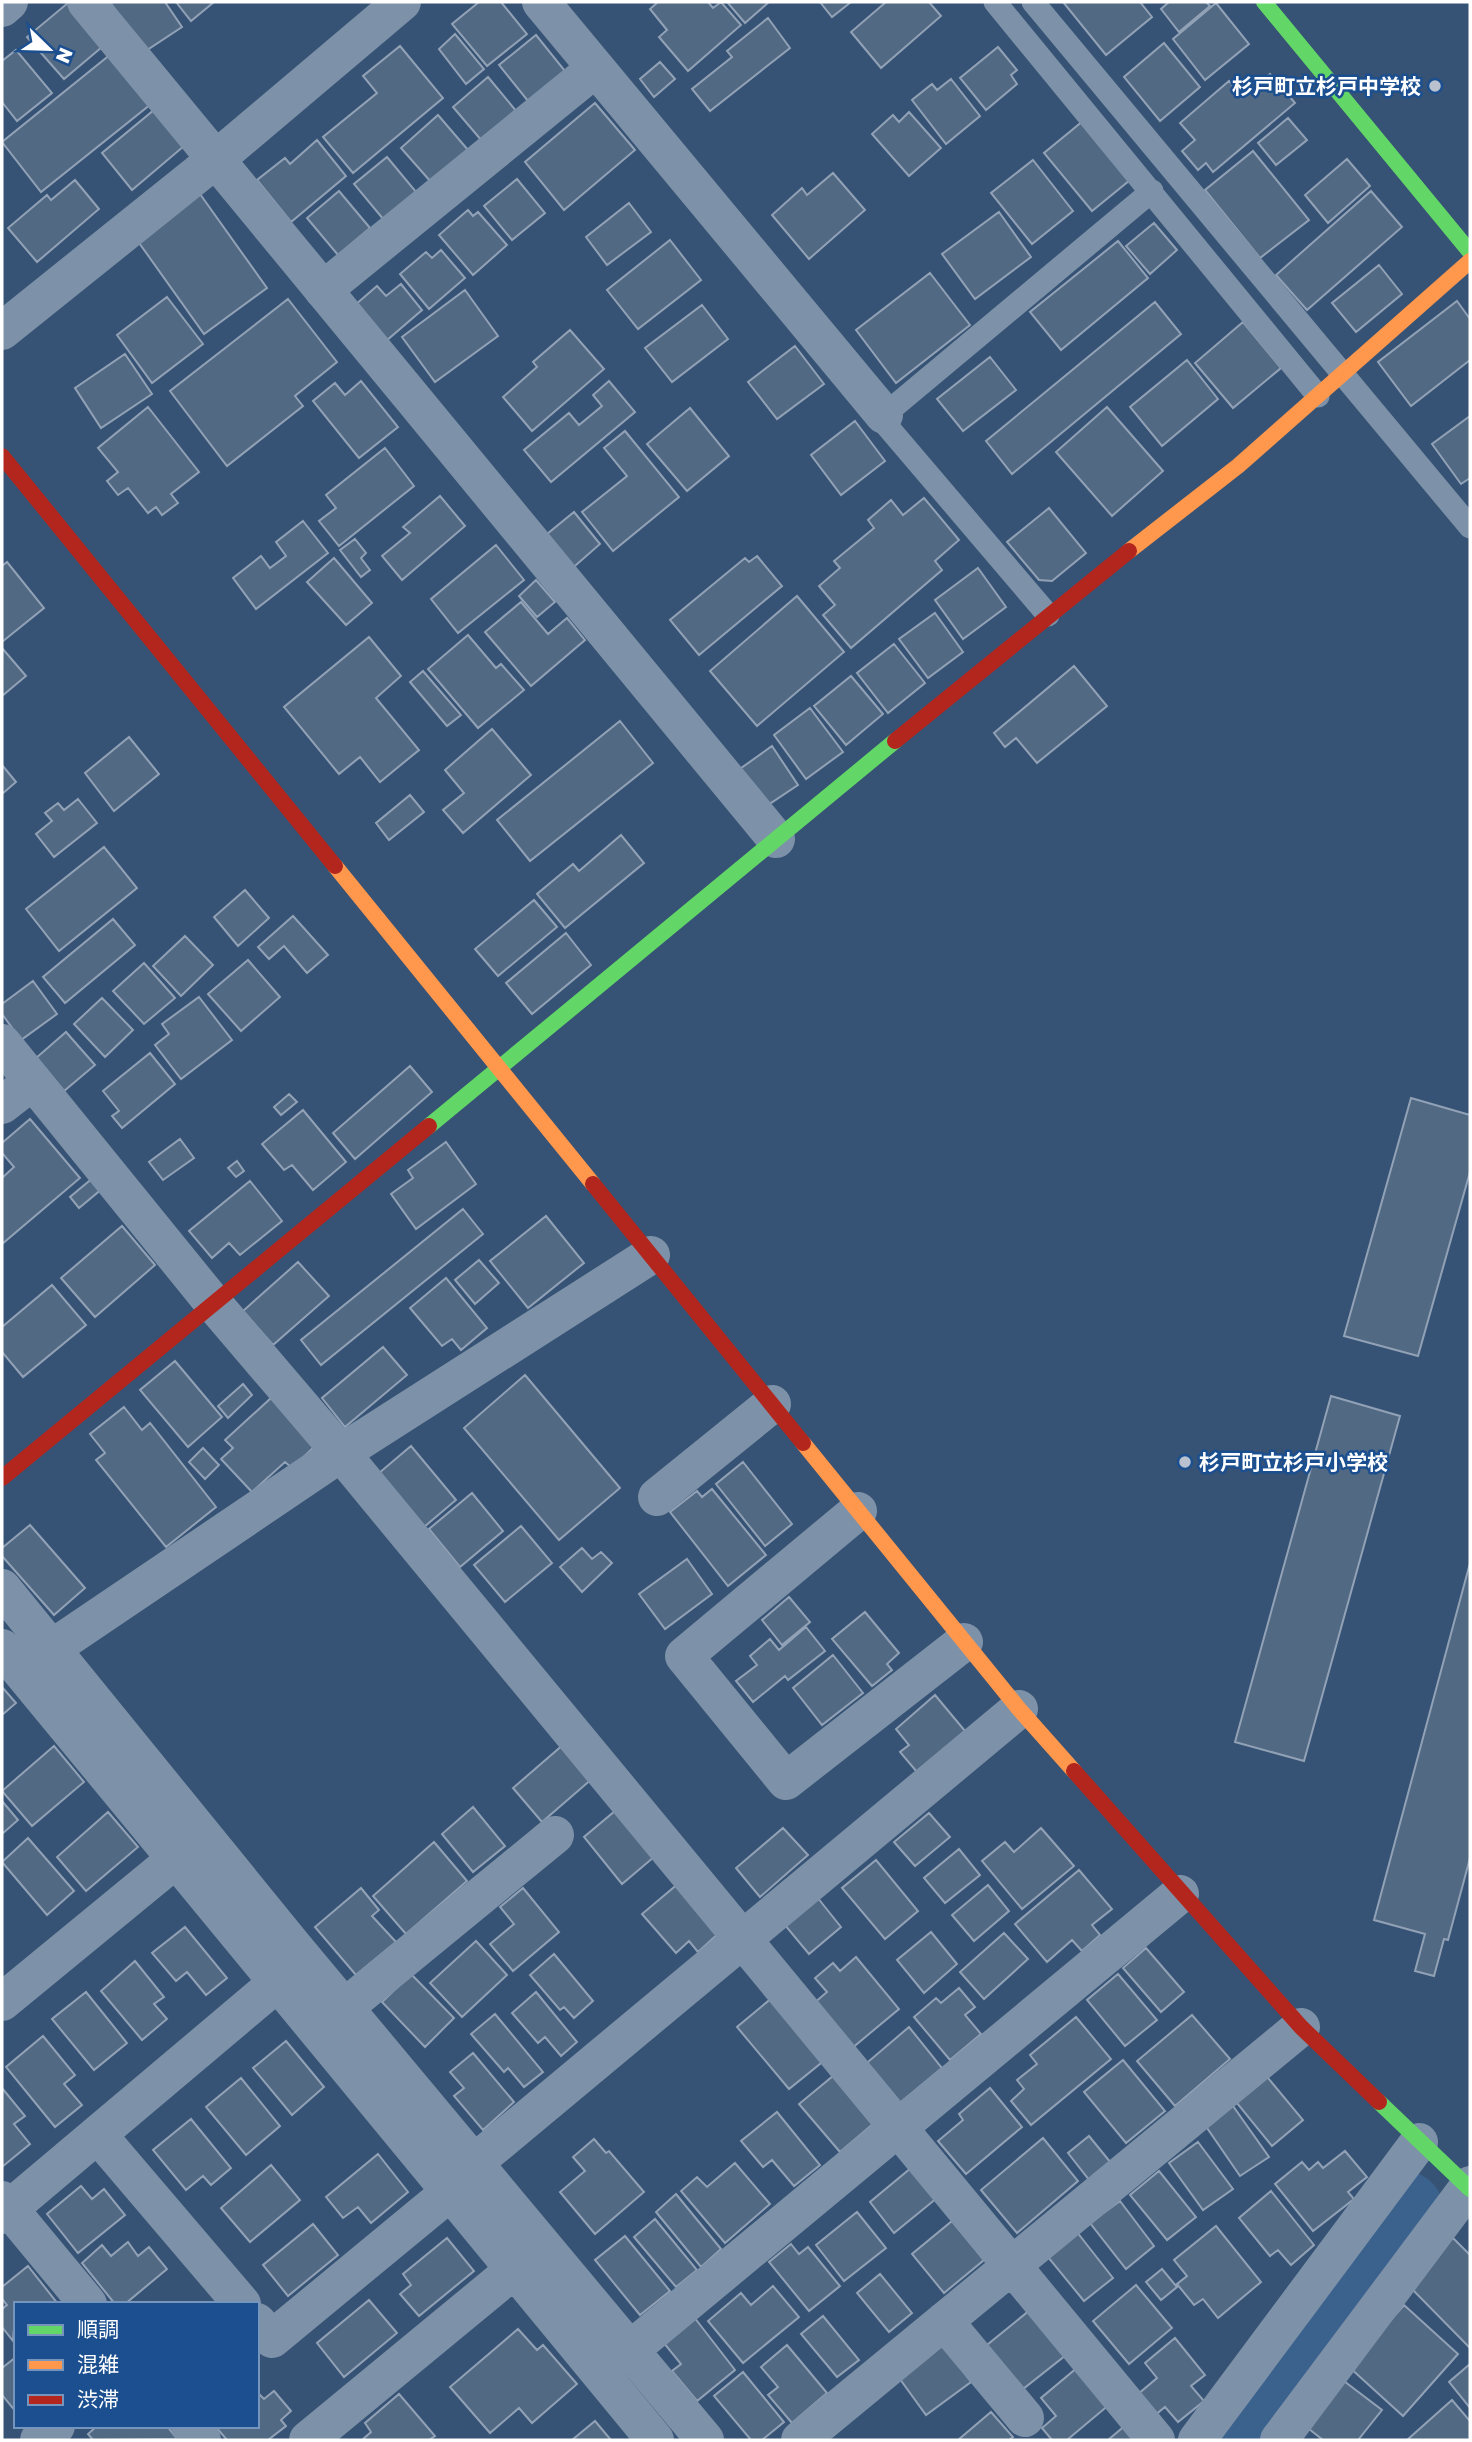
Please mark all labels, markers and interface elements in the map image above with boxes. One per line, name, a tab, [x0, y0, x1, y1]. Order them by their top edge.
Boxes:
north arrow	[14, 14, 84, 84]
text: N	[52, 45, 79, 67]
place label: 杉戸町立杉戸中学校	[1232, 73, 1421, 99]
marker: 杉戸町立杉戸中学校	[1427, 78, 1443, 94]
place label: 杉戸町立杉戸小学校	[1199, 1449, 1388, 1475]
marker: 杉戸町立杉戸小学校	[1177, 1454, 1193, 1470]
legend	[14, 2302, 259, 2428]
text: 順調	[77, 2316, 119, 2342]
text: 混雑	[77, 2351, 119, 2377]
text: 渋滞	[77, 2386, 119, 2412]

